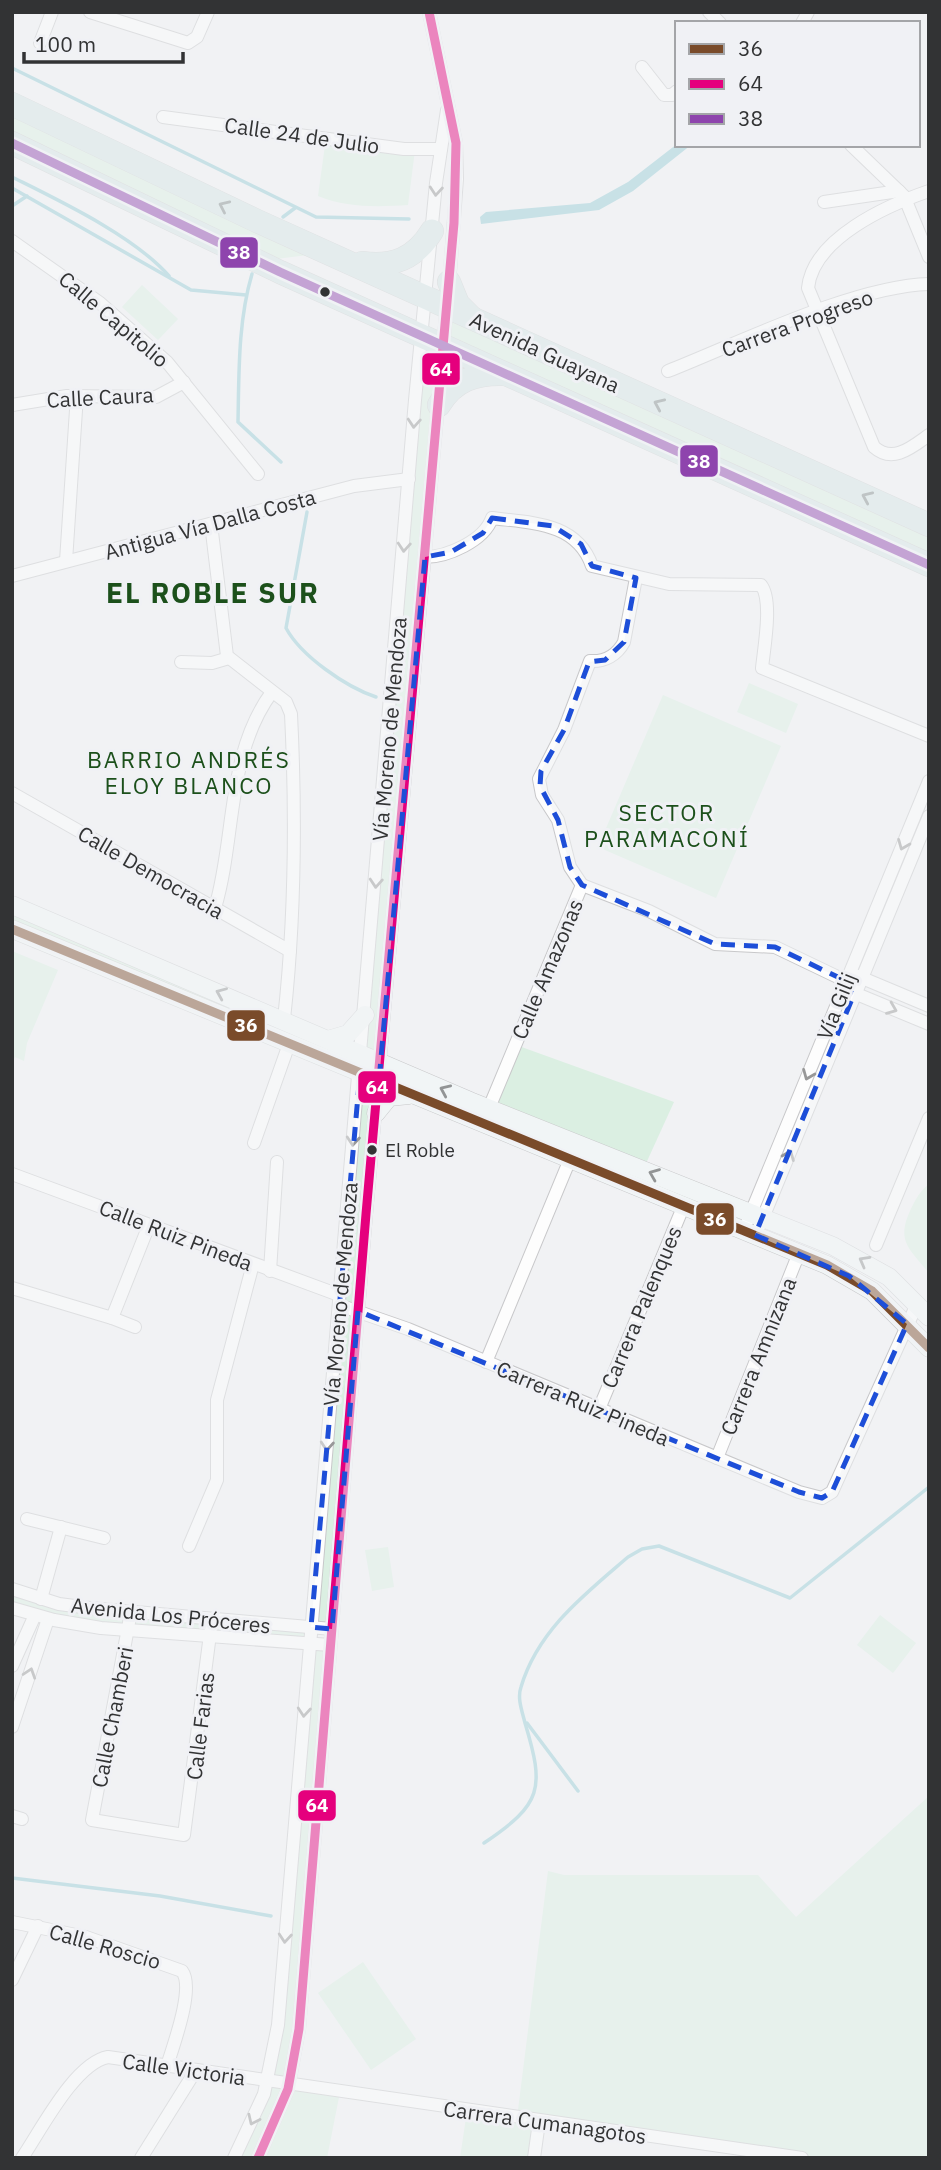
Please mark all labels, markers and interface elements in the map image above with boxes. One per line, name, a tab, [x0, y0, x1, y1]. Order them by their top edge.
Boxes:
scale bar	[24, 21, 184, 65]
legend	[675, 21, 920, 147]
text: 100 m	[35, 30, 96, 58]
text: 36	[738, 34, 763, 62]
text: 64	[738, 69, 763, 97]
text: 38	[738, 104, 763, 132]
street label: Calle 24 de Julio	[223, 110, 381, 160]
one-way arrow	[429, 186, 444, 197]
one-way arrow	[218, 200, 231, 214]
line badge: 38	[219, 236, 259, 269]
text: 38	[228, 240, 250, 264]
street label: Calle Capitolio	[53, 265, 175, 373]
street label: Carrera Progreso	[718, 283, 876, 363]
unlabelled marker	[318, 285, 332, 299]
street label: Avenida Guayana	[465, 305, 625, 399]
line badge: 64	[421, 352, 461, 386]
text: 64	[430, 357, 452, 381]
street label: Calle Caura	[46, 380, 154, 414]
one-way arrow	[654, 398, 666, 412]
one-way arrow	[407, 418, 422, 429]
line badge: 38	[679, 444, 719, 478]
text: 38	[688, 449, 710, 473]
street label: Antigua Vía Dalla Costa	[101, 482, 319, 566]
one-way arrow	[861, 491, 874, 505]
one-way arrow	[397, 542, 412, 553]
district label: EL ROBLE SUR	[106, 574, 320, 611]
street label: Vía Moreno de Mendoza	[365, 616, 413, 842]
district label: BARRIO ANDRÉS ELOY BLANCO	[87, 744, 291, 800]
district label: SECTOR PARAMACONÍ	[584, 797, 750, 853]
street label: Calle Democracia	[73, 819, 229, 925]
one-way arrow	[897, 838, 911, 850]
one-way arrow	[369, 877, 384, 888]
street label: Calle Amazonas	[505, 895, 589, 1043]
street label: Vía Gilij	[810, 968, 862, 1044]
one-way arrow	[216, 987, 229, 1001]
one-way arrow	[884, 1001, 897, 1015]
line badge: 36	[226, 1009, 266, 1042]
text: 36	[235, 1013, 257, 1037]
one-way arrow	[802, 1068, 816, 1080]
line badge: 64	[357, 1070, 397, 1104]
text: 64	[366, 1075, 388, 1099]
one-way arrow	[440, 1084, 452, 1098]
one-way arrow	[346, 1135, 361, 1147]
place label: El Roble	[385, 1138, 455, 1162]
marker: El Roble	[365, 1143, 379, 1157]
one-way arrow	[780, 1149, 794, 1161]
one-way arrow	[649, 1169, 661, 1183]
street label: Vía Moreno de Mendoza	[316, 1181, 364, 1407]
street label: Calle Ruiz Pineda	[95, 1193, 257, 1277]
line badge: 36	[695, 1202, 735, 1236]
text: 36	[704, 1207, 726, 1231]
street label: Carrera Palenques	[594, 1222, 688, 1392]
one-way arrow	[859, 1256, 872, 1269]
street label: Carrera Amnizana	[714, 1273, 802, 1439]
street label: Carrera Ruiz Pineda	[492, 1354, 674, 1452]
one-way arrow	[320, 1441, 335, 1452]
street label: Avenida Los Próceres	[70, 1591, 272, 1639]
street label: Calle Chamberi	[85, 1644, 139, 1790]
one-way arrow	[22, 1667, 36, 1679]
street label: Calle Farias	[179, 1670, 221, 1782]
one-way arrow	[297, 1707, 312, 1718]
line badge: 64	[297, 1789, 337, 1822]
text: 64	[306, 1793, 328, 1817]
street label: Calle Roscio	[46, 1917, 164, 1975]
one-way arrow	[278, 1933, 293, 1944]
street label: Calle Victoria	[121, 2047, 247, 2091]
street label: Carrera Cumanagotos	[442, 2094, 648, 2150]
one-way arrow	[248, 2113, 262, 2125]

